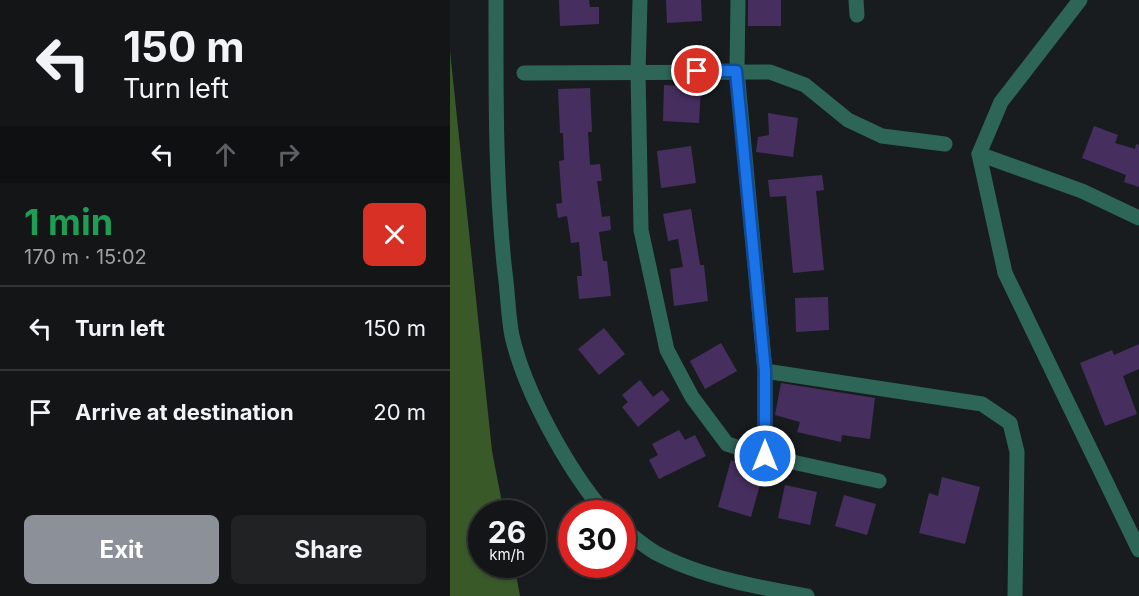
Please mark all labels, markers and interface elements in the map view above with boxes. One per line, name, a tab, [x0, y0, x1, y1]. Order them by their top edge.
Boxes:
text: 150 m	[123, 21, 245, 72]
icon: left	[24, 24, 102, 102]
pin	[671, 45, 722, 96]
icon: arrive	[680, 54, 713, 87]
text: Turn left	[123, 72, 229, 105]
icon: left	[146, 138, 179, 171]
icon: ahead	[209, 138, 242, 171]
icon: right	[272, 138, 305, 171]
text: 1 min	[24, 200, 113, 244]
button: close	[363, 203, 426, 266]
text: 170 m · 15:02	[24, 245, 147, 269]
icon: left	[24, 312, 57, 345]
text: Turn left	[75, 315, 165, 341]
text: 150 m	[364, 315, 426, 341]
icon: arrive	[24, 396, 57, 429]
text: Arrive at destination	[75, 399, 294, 425]
text: 20 m	[373, 399, 426, 425]
position arrow	[733, 424, 797, 488]
speed limit sign: 30	[558, 500, 636, 578]
text: 26	[488, 514, 526, 550]
button: Exit	[24, 515, 219, 584]
button: Share	[231, 515, 426, 584]
text: km/h	[489, 545, 525, 564]

